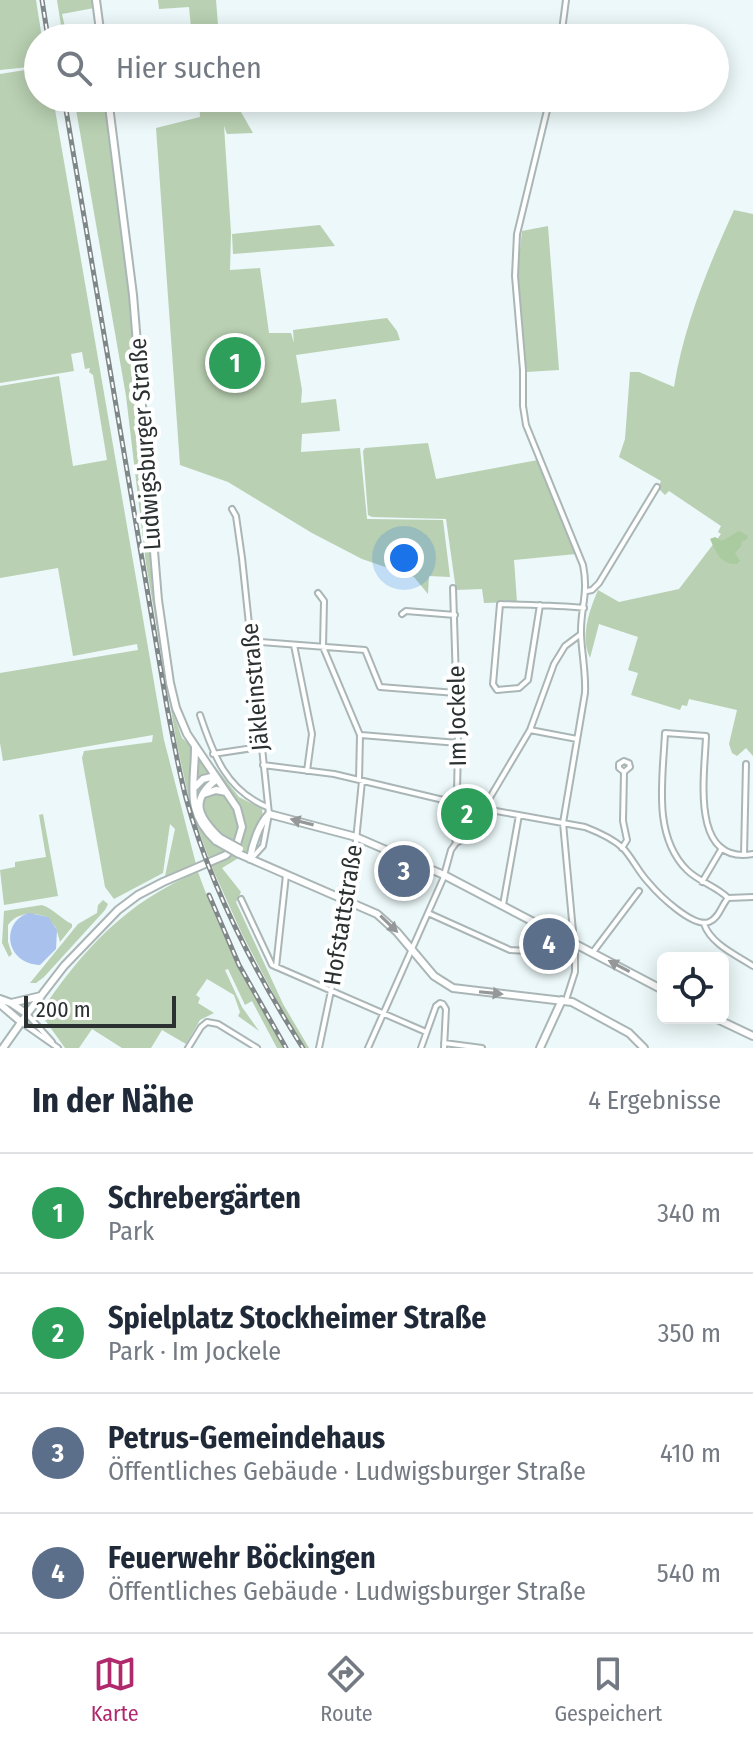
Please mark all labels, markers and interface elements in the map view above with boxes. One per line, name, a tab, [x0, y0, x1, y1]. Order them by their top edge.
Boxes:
search box	[24, 24, 729, 112]
icon: search	[52, 46, 96, 90]
text: Hier suchen	[116, 50, 262, 86]
pin: 1	[209, 333, 261, 393]
street label: Ludwigsburger Straße	[124, 337, 166, 551]
your location	[384, 538, 424, 578]
street label: Jäkleinstraße	[235, 622, 275, 752]
street label: Im Jockele	[442, 665, 472, 767]
pin: 2	[441, 784, 493, 844]
one-way arrow	[290, 816, 315, 828]
pin: 3	[378, 841, 430, 901]
street label: Hofstattstraße	[318, 843, 368, 987]
pin: 4	[523, 914, 575, 974]
one-way arrow	[379, 915, 398, 933]
map controls	[657, 952, 729, 1024]
button: locate	[657, 952, 729, 1024]
one-way arrow	[607, 960, 630, 973]
one-way arrow	[479, 986, 504, 999]
scale bar	[24, 992, 176, 1028]
text: 200 m	[36, 996, 91, 1023]
text: In der Nähe	[32, 1080, 194, 1121]
text: 4 Ergebnisse	[588, 1085, 721, 1116]
text: Schrebergärten	[108, 1180, 301, 1216]
text: 1	[53, 1198, 64, 1229]
text: 340 m	[657, 1198, 721, 1229]
text: Park	[108, 1216, 154, 1247]
text: Spielplatz Stockheimer Straße	[108, 1300, 487, 1336]
text: 2	[52, 1318, 64, 1349]
text: 350 m	[658, 1318, 721, 1349]
text: Park · Im Jockele	[108, 1336, 281, 1367]
text: Petrus-Gemeindehaus	[108, 1420, 385, 1456]
text: 3	[52, 1438, 64, 1469]
text: 410 m	[660, 1438, 721, 1469]
text: Öffentliches Gebäude · Ludwigsburger Straße	[108, 1456, 586, 1487]
text: Feuerwehr Böckingen	[108, 1540, 376, 1576]
text: 4	[51, 1558, 65, 1589]
text: 540 m	[657, 1558, 721, 1589]
text: Öffentliches Gebäude · Ludwigsburger Straße	[108, 1576, 586, 1607]
tab: Karte	[91, 1652, 139, 1727]
tab: Route	[320, 1652, 373, 1727]
tab: Gespeichert	[554, 1652, 662, 1727]

